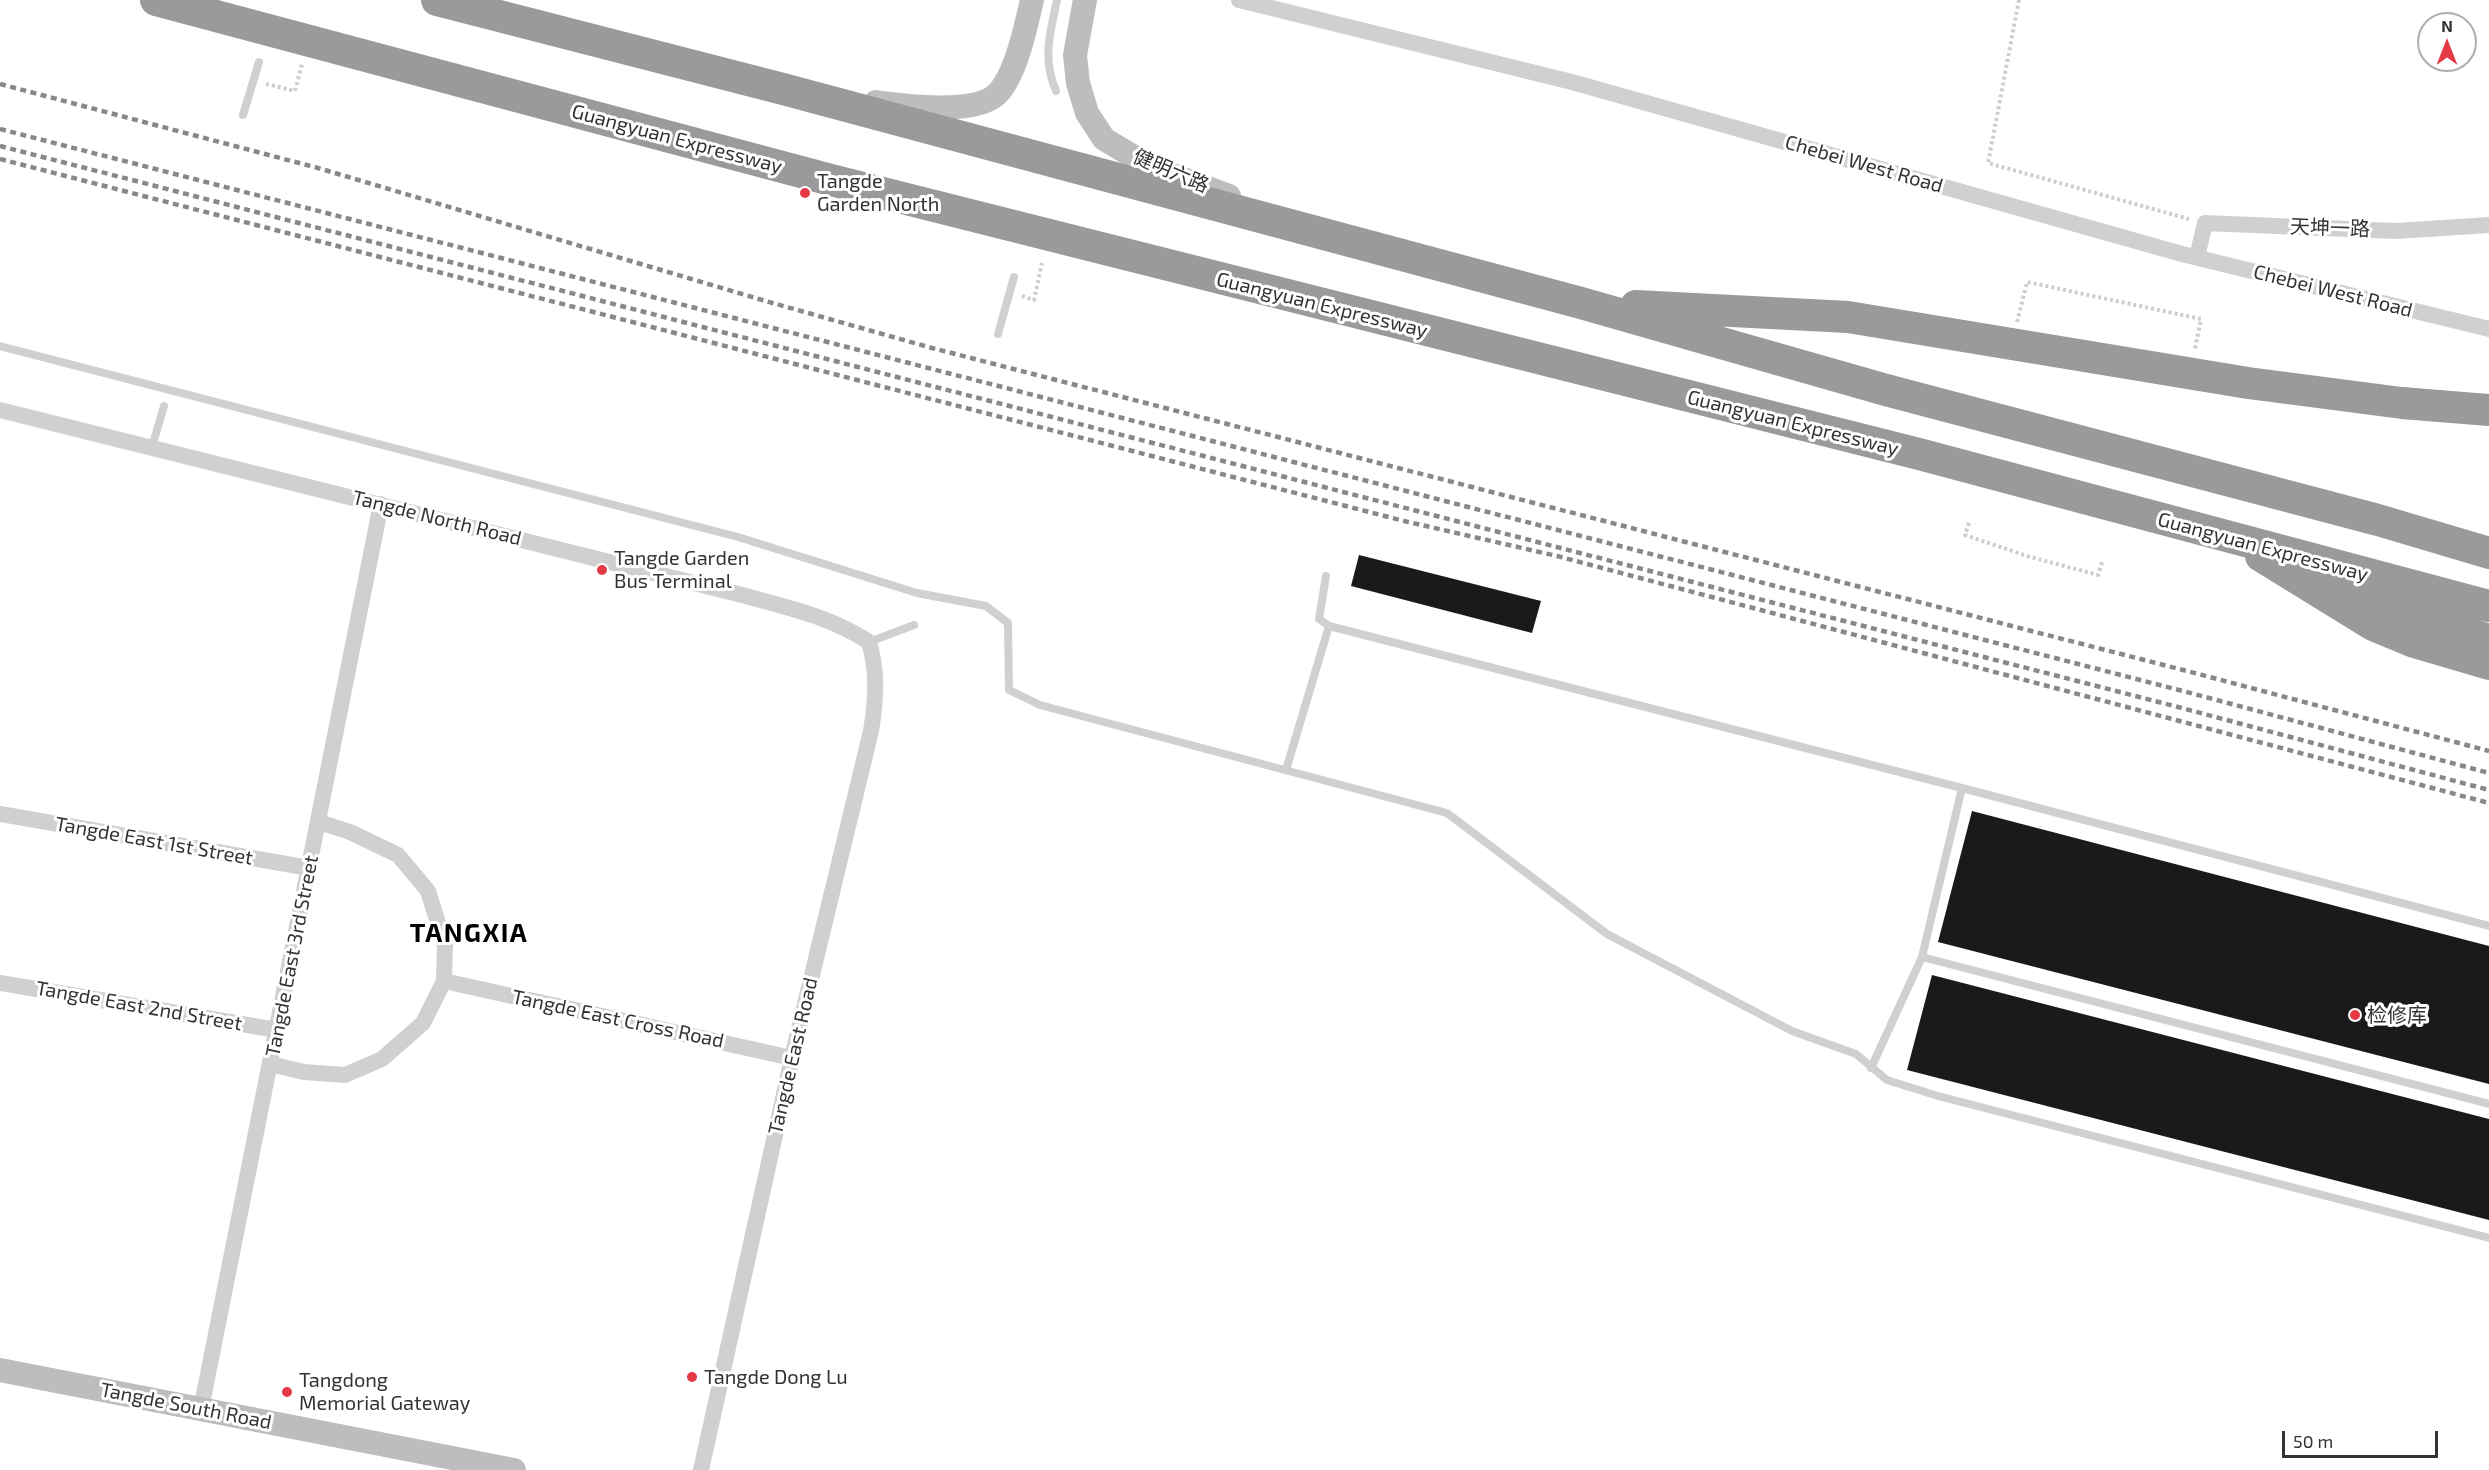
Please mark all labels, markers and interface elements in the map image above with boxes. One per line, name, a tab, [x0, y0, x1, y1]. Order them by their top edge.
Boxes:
north arrow	[2417, 12, 2477, 72]
text: N	[2441, 16, 2453, 35]
street label: Guangyuan Expressway	[569, 99, 785, 179]
street label: Chebei West Road	[1782, 130, 1946, 198]
street label: 健明六路	[1129, 144, 1213, 198]
place label: Tangde Garden North	[817, 169, 939, 216]
marker: Tangde Garden North	[798, 186, 812, 200]
street label: 天坤一路	[2290, 215, 2370, 241]
street label: Chebei West Road	[2251, 260, 2415, 322]
street label: Guangyuan Expressway	[1214, 267, 1430, 343]
street label: Guangyuan Expressway	[1685, 385, 1901, 461]
street label: Tangde North Road	[350, 485, 524, 551]
street label: Guangyuan Expressway	[2155, 507, 2371, 587]
place label: Tangde Garden Bus Terminal	[614, 546, 749, 593]
marker: Tangde Garden Bus Terminal	[595, 563, 609, 577]
street label: Tangde East 1st Street	[53, 812, 255, 870]
street label: Tangde East 3rd Street	[261, 853, 323, 1059]
district label: TANGXIA	[410, 917, 528, 949]
street label: Tangde East Road	[763, 975, 823, 1137]
street label: Tangde East 2nd Street	[34, 976, 244, 1036]
street label: Tangde East Cross Road	[510, 985, 726, 1053]
place label: 检修库	[2367, 1003, 2427, 1027]
marker: 检修库	[2348, 1008, 2362, 1022]
place label: Tangde Dong Lu	[704, 1365, 848, 1389]
place label: Tangdong Memorial Gateway	[299, 1368, 470, 1415]
marker: Tangde Dong Lu	[685, 1370, 699, 1384]
street label: Tangde South Road	[98, 1378, 274, 1434]
marker: Tangdong Memorial Gateway	[280, 1385, 294, 1399]
scale bar	[2285, 1419, 2441, 1457]
text: 50 m	[2293, 1430, 2333, 1452]

